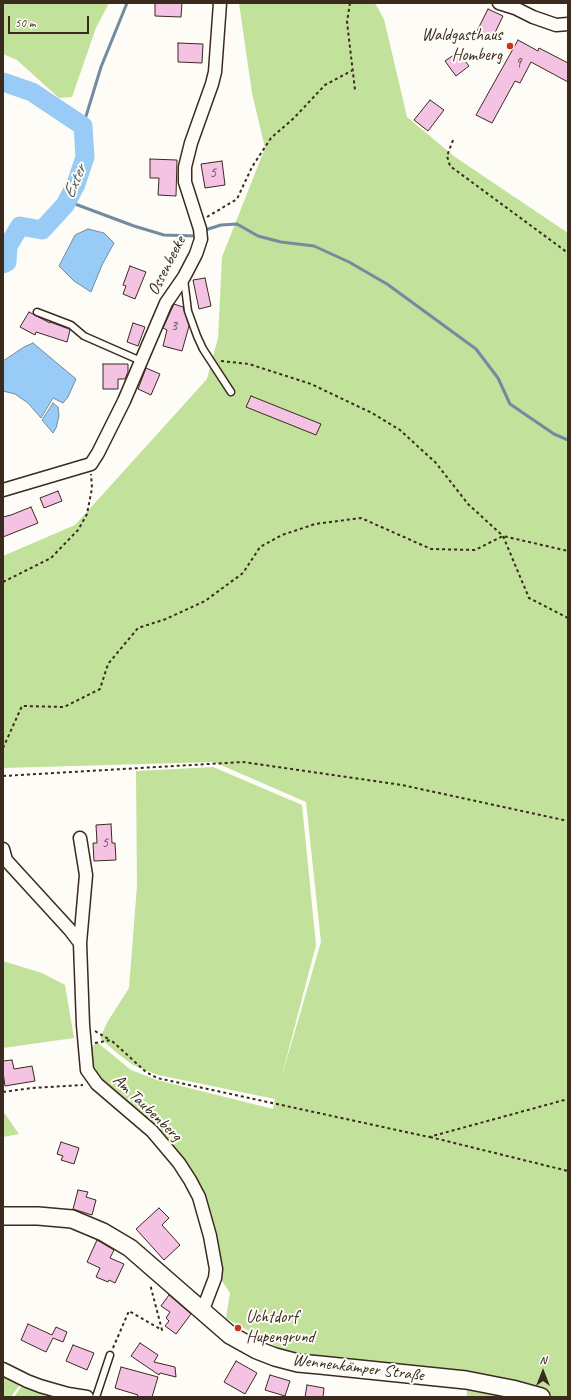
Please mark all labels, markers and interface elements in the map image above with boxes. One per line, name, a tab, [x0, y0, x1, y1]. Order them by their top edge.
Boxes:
scale bar	[10, 8, 91, 34]
text: 50 m	[15, 15, 35, 31]
place label: Waldgasthaus Homberg	[422, 26, 502, 66]
marker: Waldgasthaus Homberg	[505, 41, 515, 51]
house number: 9	[515, 54, 521, 72]
water label: Exter	[58, 162, 92, 202]
house number: 5	[210, 164, 216, 182]
street label: Ossenbeeke	[143, 233, 191, 299]
house number: 3	[171, 317, 177, 335]
house number: 5	[102, 834, 108, 852]
street label: Am Taubenberg	[108, 1070, 186, 1146]
place label: Uchtdorf Hupengrund	[246, 1308, 314, 1348]
marker: Uchtdorf Hupengrund	[233, 1323, 243, 1333]
street label: Wennenkämper Straße	[291, 1350, 425, 1386]
north arrow	[523, 1352, 563, 1392]
text: N	[540, 1353, 546, 1367]

